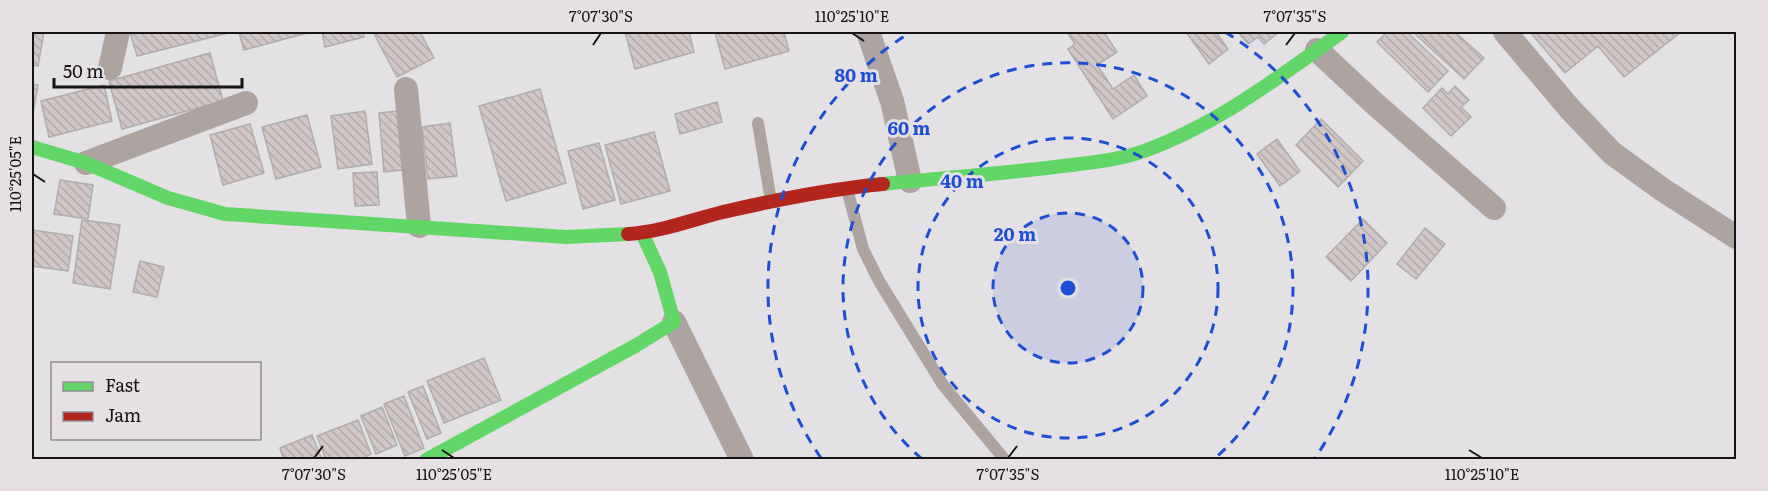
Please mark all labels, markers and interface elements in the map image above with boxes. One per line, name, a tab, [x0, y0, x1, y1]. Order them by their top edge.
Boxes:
text: 7°07'30"S	[569, 4, 633, 27]
text: 110°25'10"E	[815, 4, 889, 27]
text: 7°07'35"S	[1264, 4, 1326, 27]
scale bar	[54, 51, 242, 89]
text: 50 m	[63, 57, 104, 84]
text: 80 m	[834, 61, 878, 88]
text: 60 m	[887, 114, 931, 141]
text: 110°25'05"E	[3, 136, 26, 212]
text: 40 m	[940, 167, 984, 194]
text: 20 m	[994, 220, 1036, 247]
centre of rings	[1058, 278, 1078, 298]
legend	[51, 362, 261, 440]
text: Fast	[105, 371, 141, 398]
text: Jam	[105, 401, 141, 428]
text: 7°07'30"S	[282, 462, 346, 485]
text: 110°25'05"E	[416, 462, 492, 485]
text: 7°07'35"S	[977, 462, 1039, 485]
text: 110°25'10"E	[1445, 462, 1519, 485]

